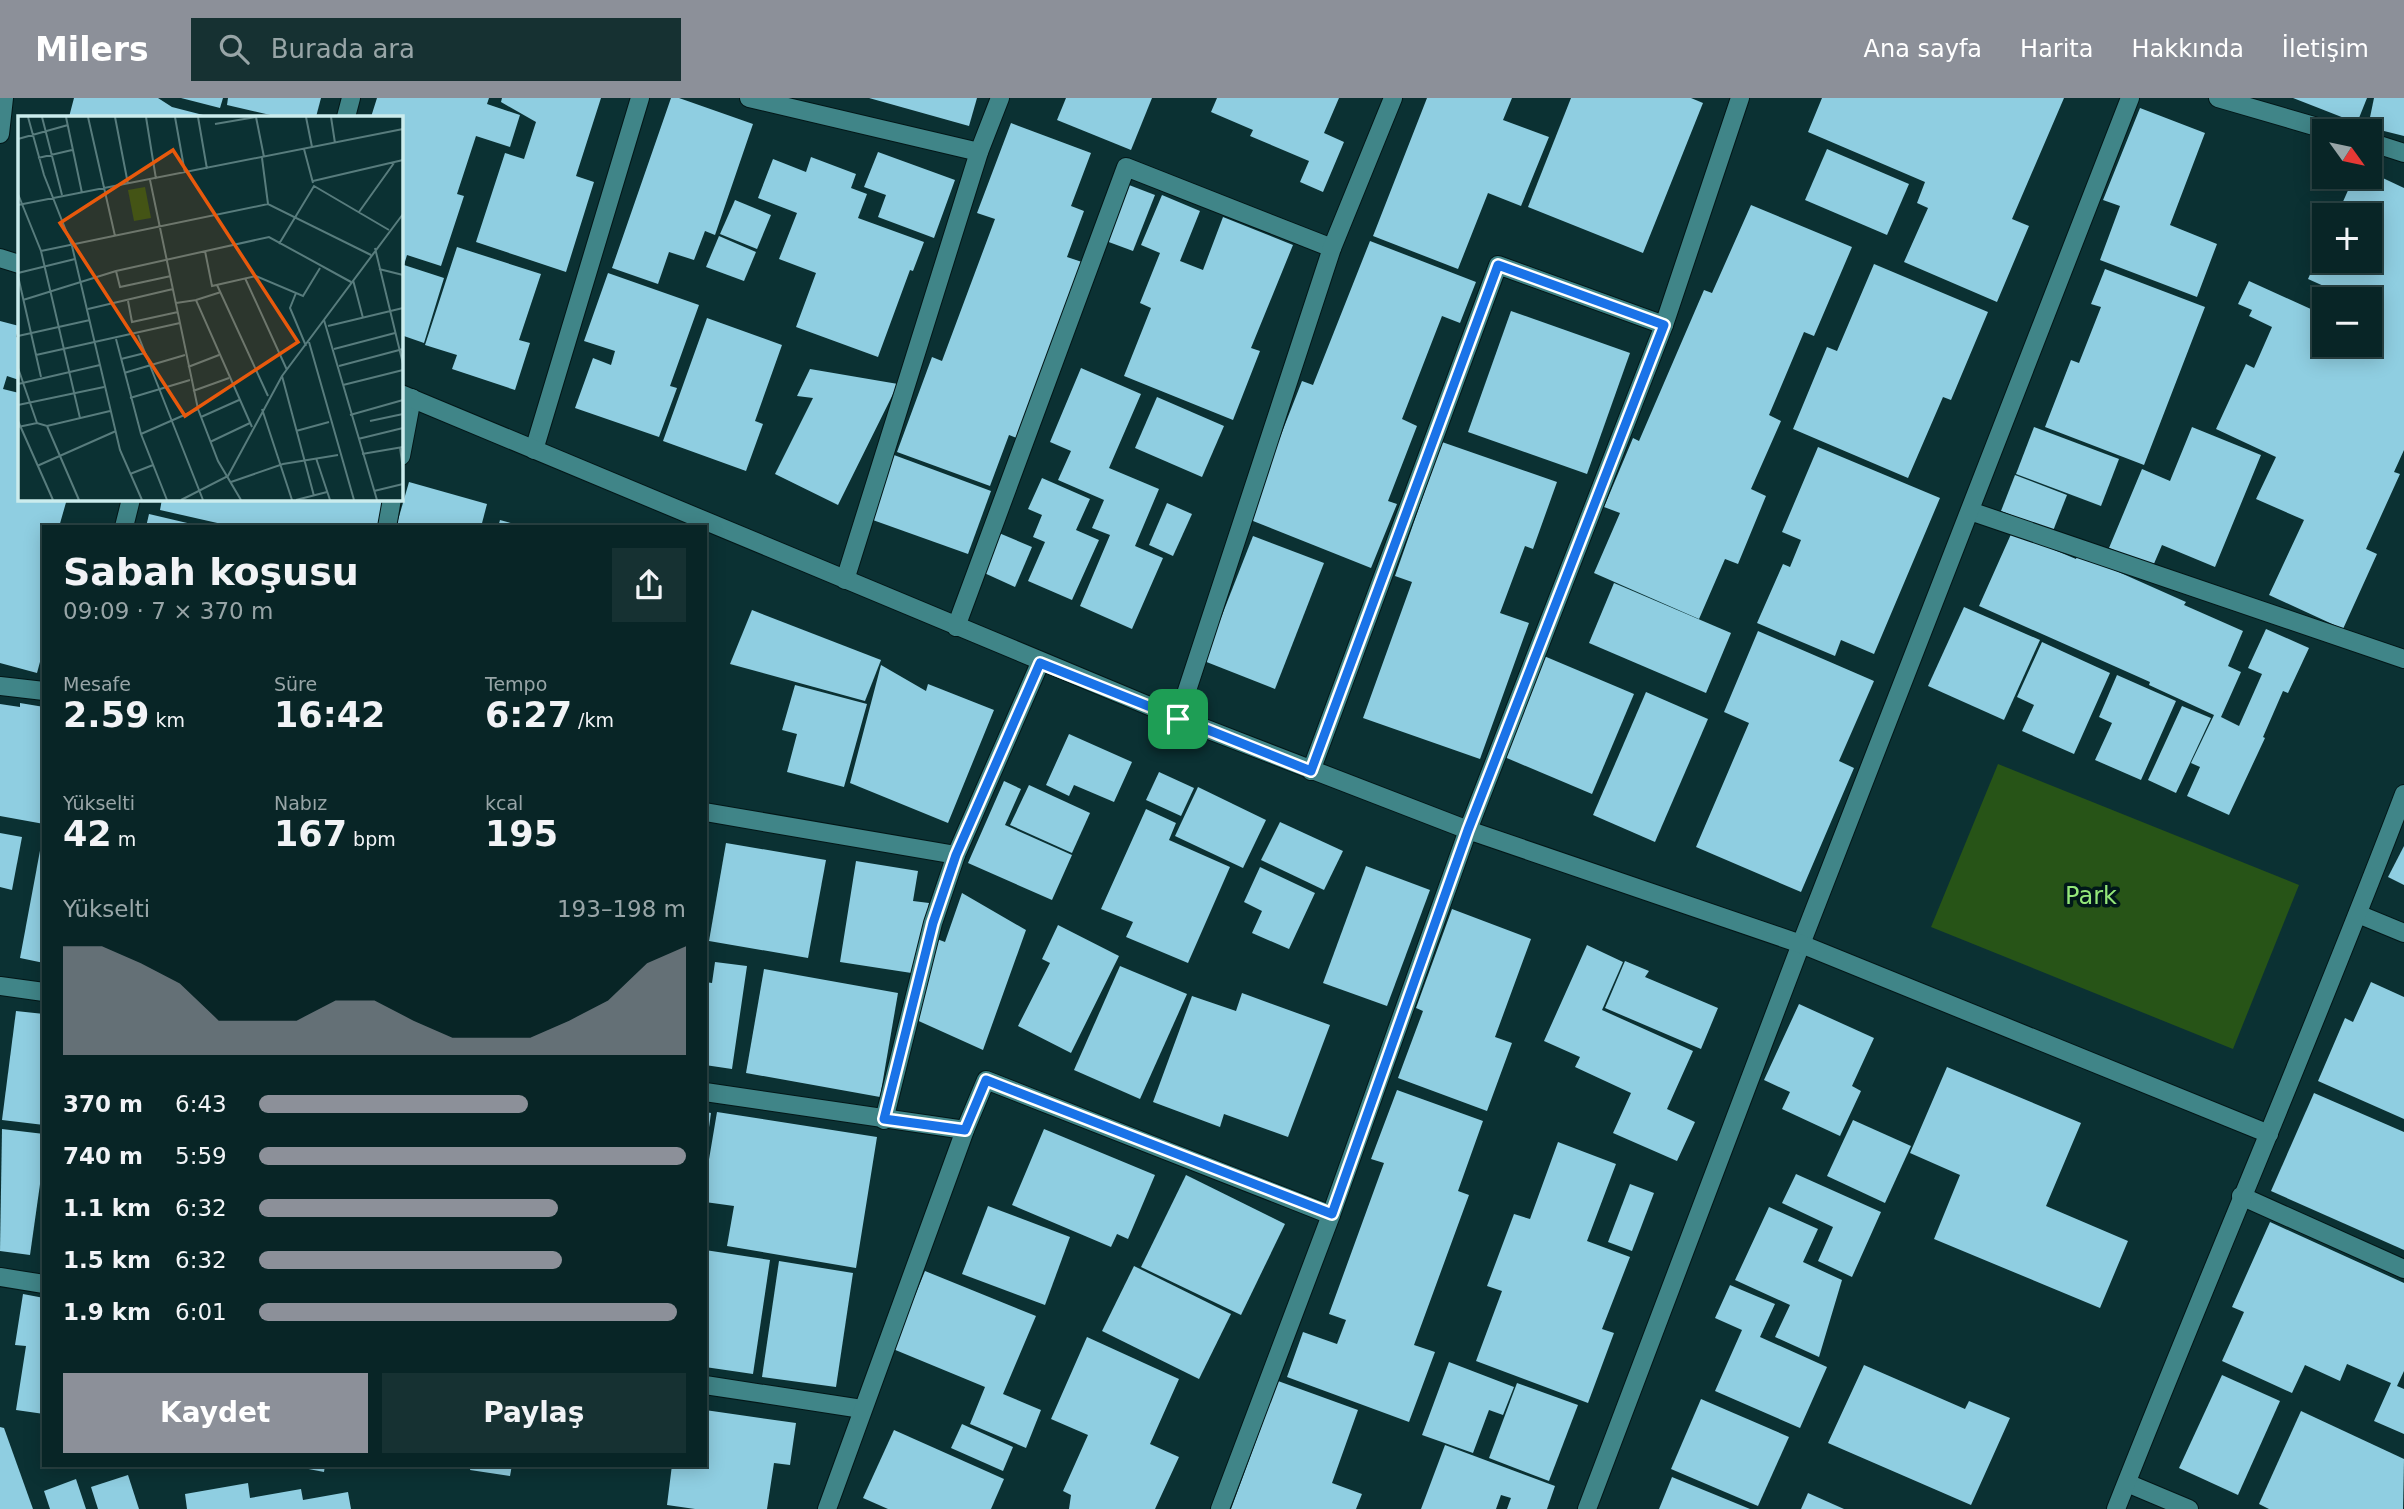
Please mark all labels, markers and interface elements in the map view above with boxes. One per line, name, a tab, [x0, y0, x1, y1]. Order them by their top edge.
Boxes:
search box	[191, 18, 681, 81]
text: Milers	[35, 30, 149, 69]
icon: search	[215, 30, 253, 68]
text: Burada ara	[271, 34, 415, 64]
text: Ana sayfa	[1864, 35, 1982, 63]
text: Harita	[2020, 35, 2093, 63]
text: Hakkında	[2131, 35, 2244, 63]
text: İletişim	[2282, 35, 2369, 63]
inset map	[18, 116, 402, 500]
north arrow	[2312, 119, 2382, 189]
map controls	[2312, 119, 2382, 357]
button: +	[2312, 203, 2382, 273]
button: −	[2312, 287, 2382, 357]
button: share	[612, 548, 686, 622]
text: Sabah koşusu	[63, 550, 359, 594]
text: 09:09 · 7 × 370 m	[63, 598, 273, 624]
text: Mesafe	[63, 673, 131, 695]
text: Süre	[274, 673, 317, 695]
text: Tempo	[485, 673, 547, 695]
pin	[1148, 689, 1208, 749]
text: 2.59	[63, 695, 149, 735]
text: 16:42	[274, 695, 385, 735]
text: 6:27	[485, 695, 572, 735]
icon: arrive	[1159, 700, 1197, 738]
text: km	[149, 709, 185, 731]
text: /km	[572, 709, 614, 731]
text: Yükselti	[63, 792, 135, 814]
text: Nabız	[274, 792, 327, 814]
text: kcal	[485, 792, 523, 814]
text: 42	[63, 814, 112, 854]
text: 167	[274, 814, 347, 854]
text: 195	[485, 814, 558, 854]
text: m	[112, 828, 136, 850]
text: bpm	[347, 828, 396, 850]
park label: Park	[2065, 882, 2117, 910]
text: Yükselti	[63, 896, 150, 922]
text: 193–198 m	[557, 896, 686, 922]
text: 370 m	[63, 1091, 143, 1117]
text: 6:43	[175, 1091, 227, 1117]
text: 740 m	[63, 1143, 143, 1169]
text: 5:59	[175, 1143, 227, 1169]
text: 1.1 km	[63, 1195, 151, 1221]
text: 6:32	[175, 1195, 227, 1221]
text: 1.5 km	[63, 1247, 151, 1273]
text: 6:32	[175, 1247, 227, 1273]
text: 1.9 km	[63, 1299, 151, 1325]
text: 6:01	[175, 1299, 227, 1325]
button: Kaydet	[63, 1373, 368, 1453]
button: Paylaş	[382, 1373, 686, 1453]

